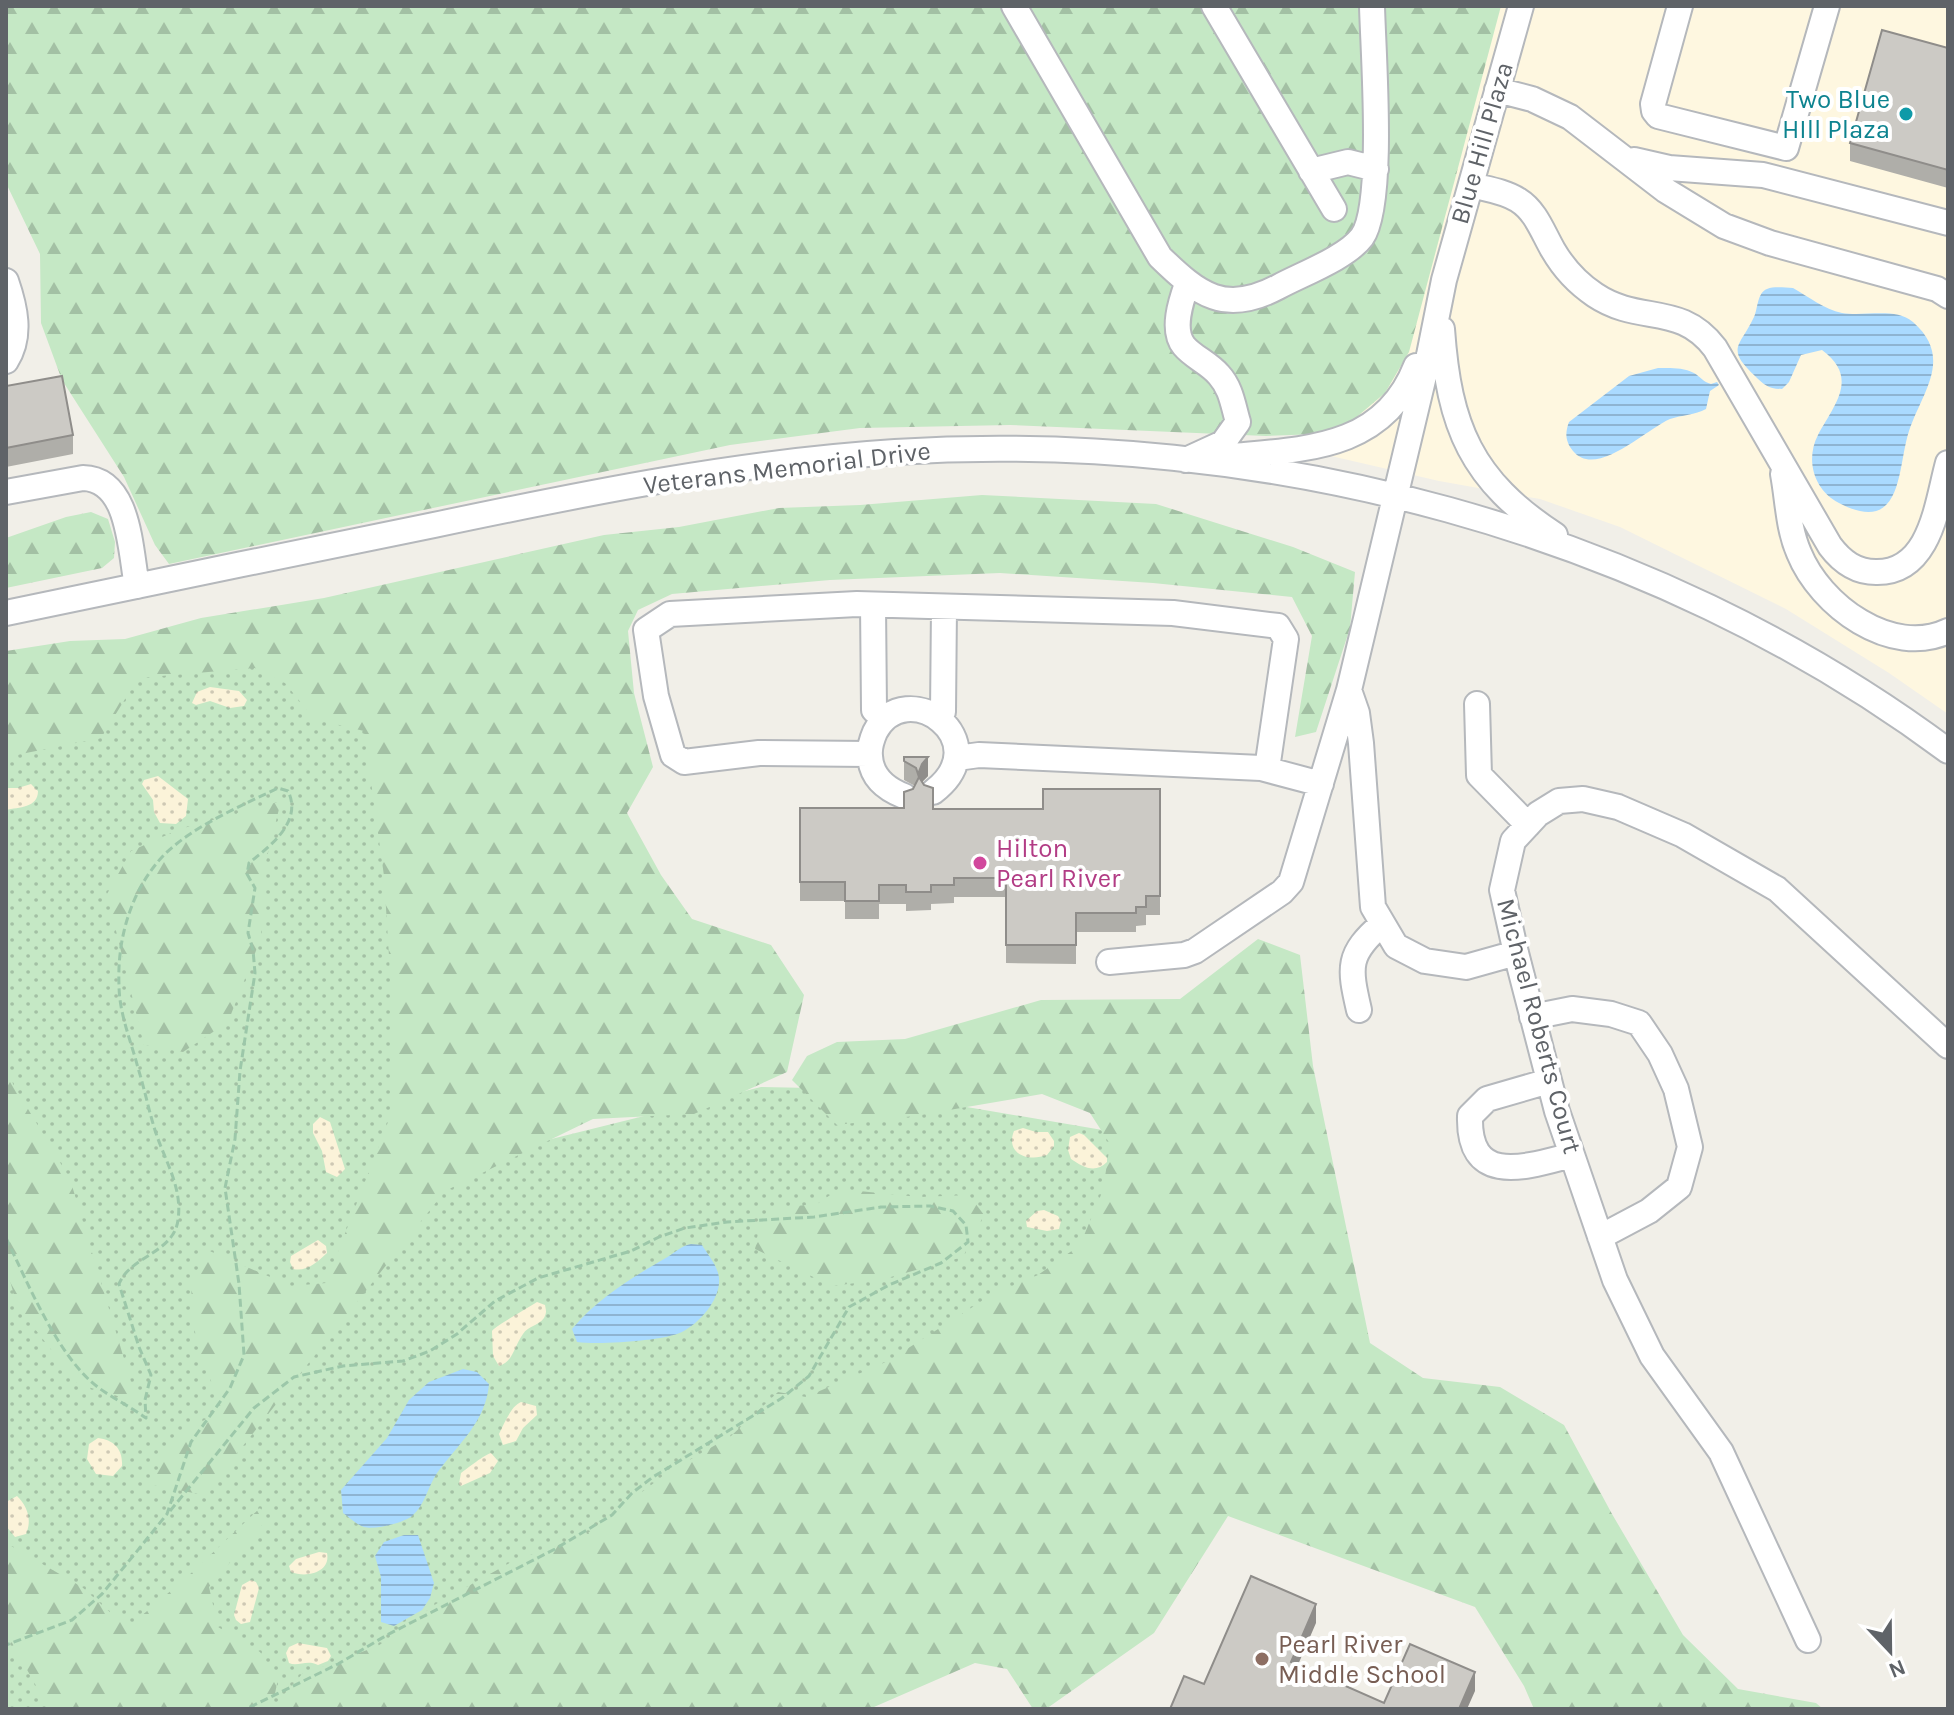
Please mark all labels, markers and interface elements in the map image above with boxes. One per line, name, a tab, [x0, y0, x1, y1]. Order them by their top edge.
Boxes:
street label: Blue Hill Plaza	[1444, 58, 1520, 228]
place label: Two Blue HIll Plaza	[1782, 84, 1890, 145]
marker: Two Blue HIll Plaza	[1897, 105, 1915, 123]
street label: Veterans Memorial Drive	[642, 435, 932, 501]
place label: Hilton Pearl River	[996, 833, 1121, 894]
marker: Hilton Pearl River	[971, 854, 989, 872]
street label: Michael Roberts Court	[1490, 895, 1588, 1157]
north arrow	[1850, 1611, 1930, 1691]
place label: Pearl River Middle School	[1278, 1629, 1446, 1690]
marker: Pearl River Middle School	[1253, 1650, 1271, 1668]
text: N	[1885, 1654, 1909, 1684]

